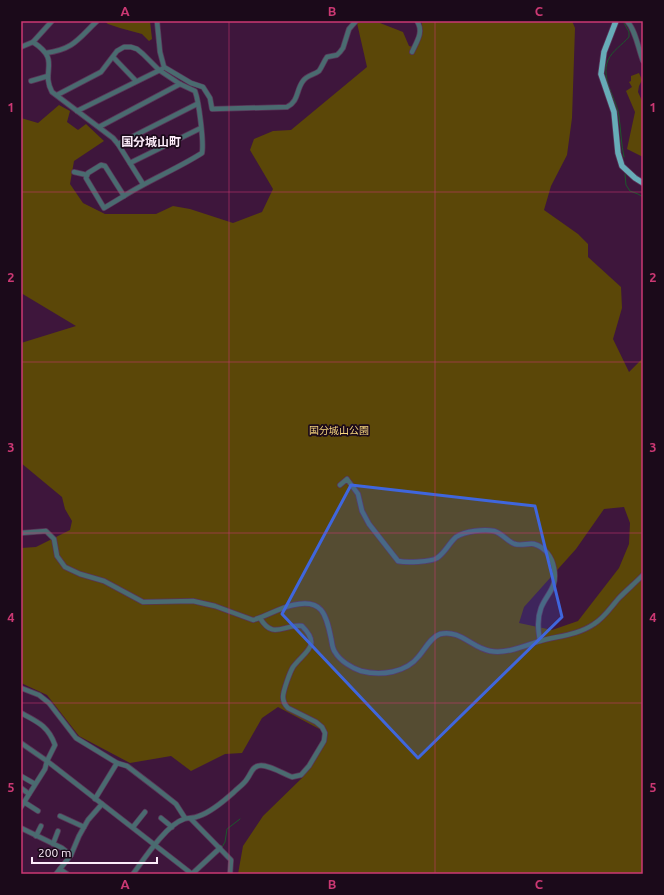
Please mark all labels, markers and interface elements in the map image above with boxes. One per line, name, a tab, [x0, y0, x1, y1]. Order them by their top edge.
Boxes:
text: A	[120, 4, 130, 18]
text: B	[328, 4, 337, 18]
text: C	[535, 4, 544, 18]
text: 1	[7, 100, 15, 114]
text: 1	[649, 100, 657, 114]
district label: 国分城山町	[121, 135, 181, 148]
text: 2	[7, 270, 15, 284]
text: 2	[649, 270, 657, 284]
park label: 国分城山公園	[309, 425, 369, 436]
text: 3	[7, 440, 15, 454]
text: 3	[649, 440, 657, 454]
text: 4	[7, 610, 15, 624]
text: 4	[649, 610, 657, 624]
text: 5	[7, 780, 15, 794]
text: 5	[649, 780, 657, 794]
scale bar	[32, 839, 157, 865]
text: 200 m	[38, 846, 71, 859]
text: A	[120, 877, 130, 891]
text: B	[328, 877, 337, 891]
text: C	[535, 877, 544, 891]

